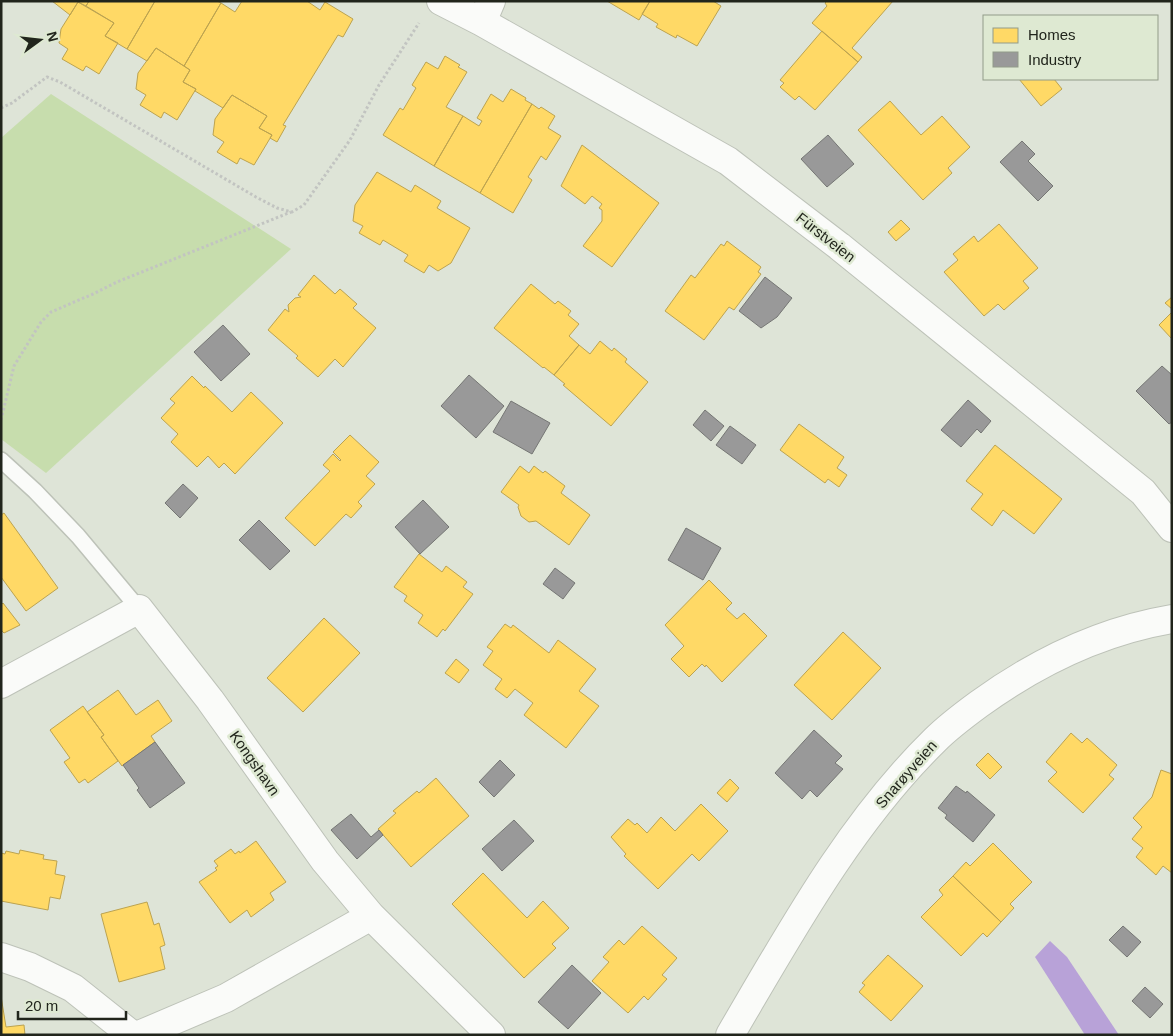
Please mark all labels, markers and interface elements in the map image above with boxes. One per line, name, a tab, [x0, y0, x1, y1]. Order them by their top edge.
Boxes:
north arrow	[15, 15, 65, 65]
legend	[983, 15, 1158, 80]
text: Homes	[1028, 26, 1076, 43]
text: N	[44, 30, 62, 44]
text: Industry	[1028, 51, 1082, 68]
street label: Fürstveien	[793, 209, 859, 265]
street label: Kongshavn	[227, 727, 283, 799]
street label: Snarøyveien	[872, 737, 940, 811]
scale bar	[18, 988, 125, 1020]
text: 20 m	[25, 997, 58, 1014]

